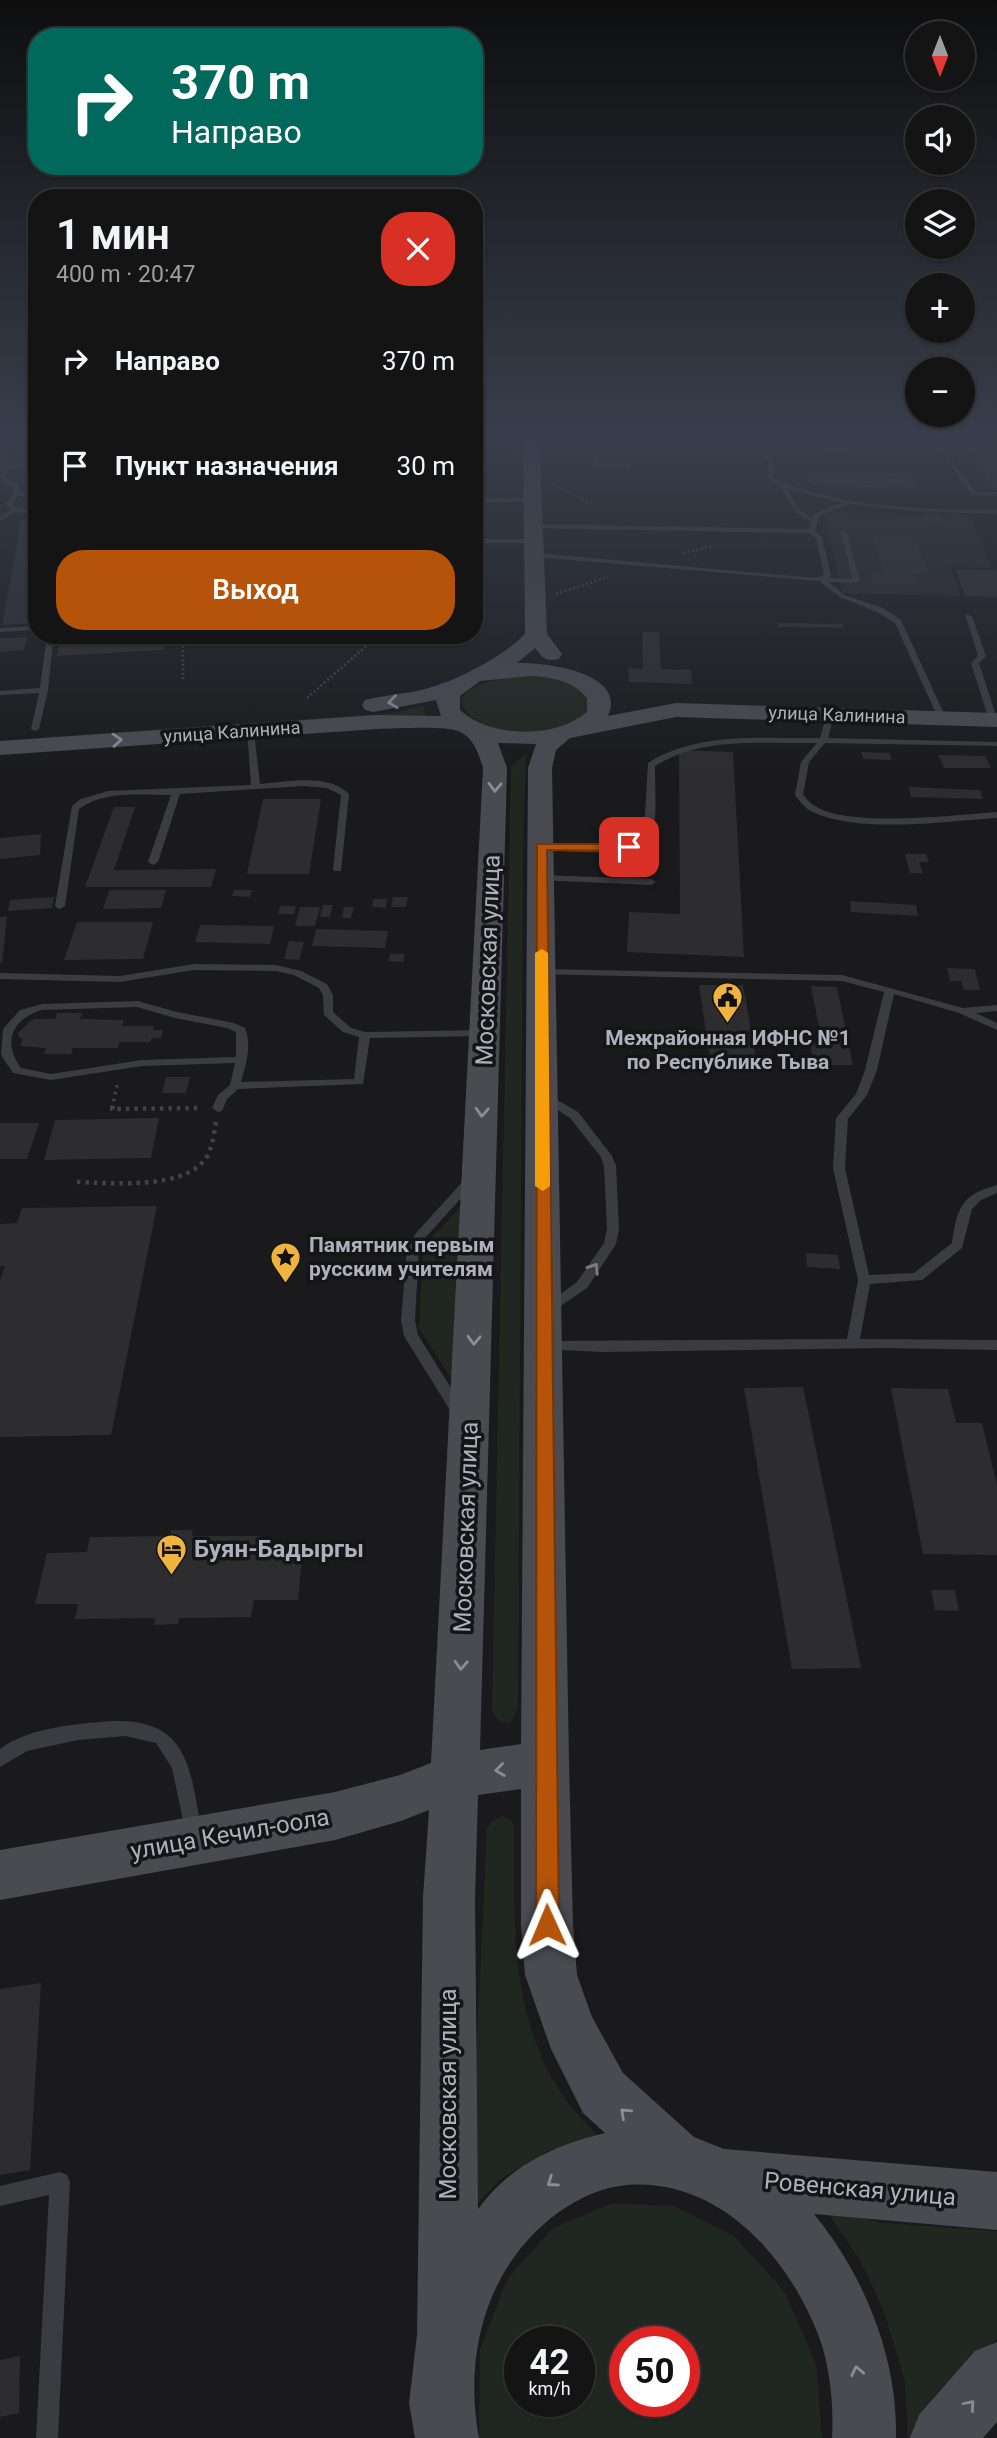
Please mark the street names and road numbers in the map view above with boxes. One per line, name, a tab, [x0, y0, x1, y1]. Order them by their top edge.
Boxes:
street label: улица Калинина	[768, 702, 906, 727]
street label: улица Калинина	[163, 716, 301, 747]
street label: Московская улица	[470, 854, 506, 1066]
street label: Московская улица	[448, 1421, 484, 1633]
street label: улица Кечил-оола	[128, 1803, 332, 1865]
street label: Московская улица	[434, 1989, 462, 2199]
street label: Ровенская улица	[763, 2167, 957, 2211]

